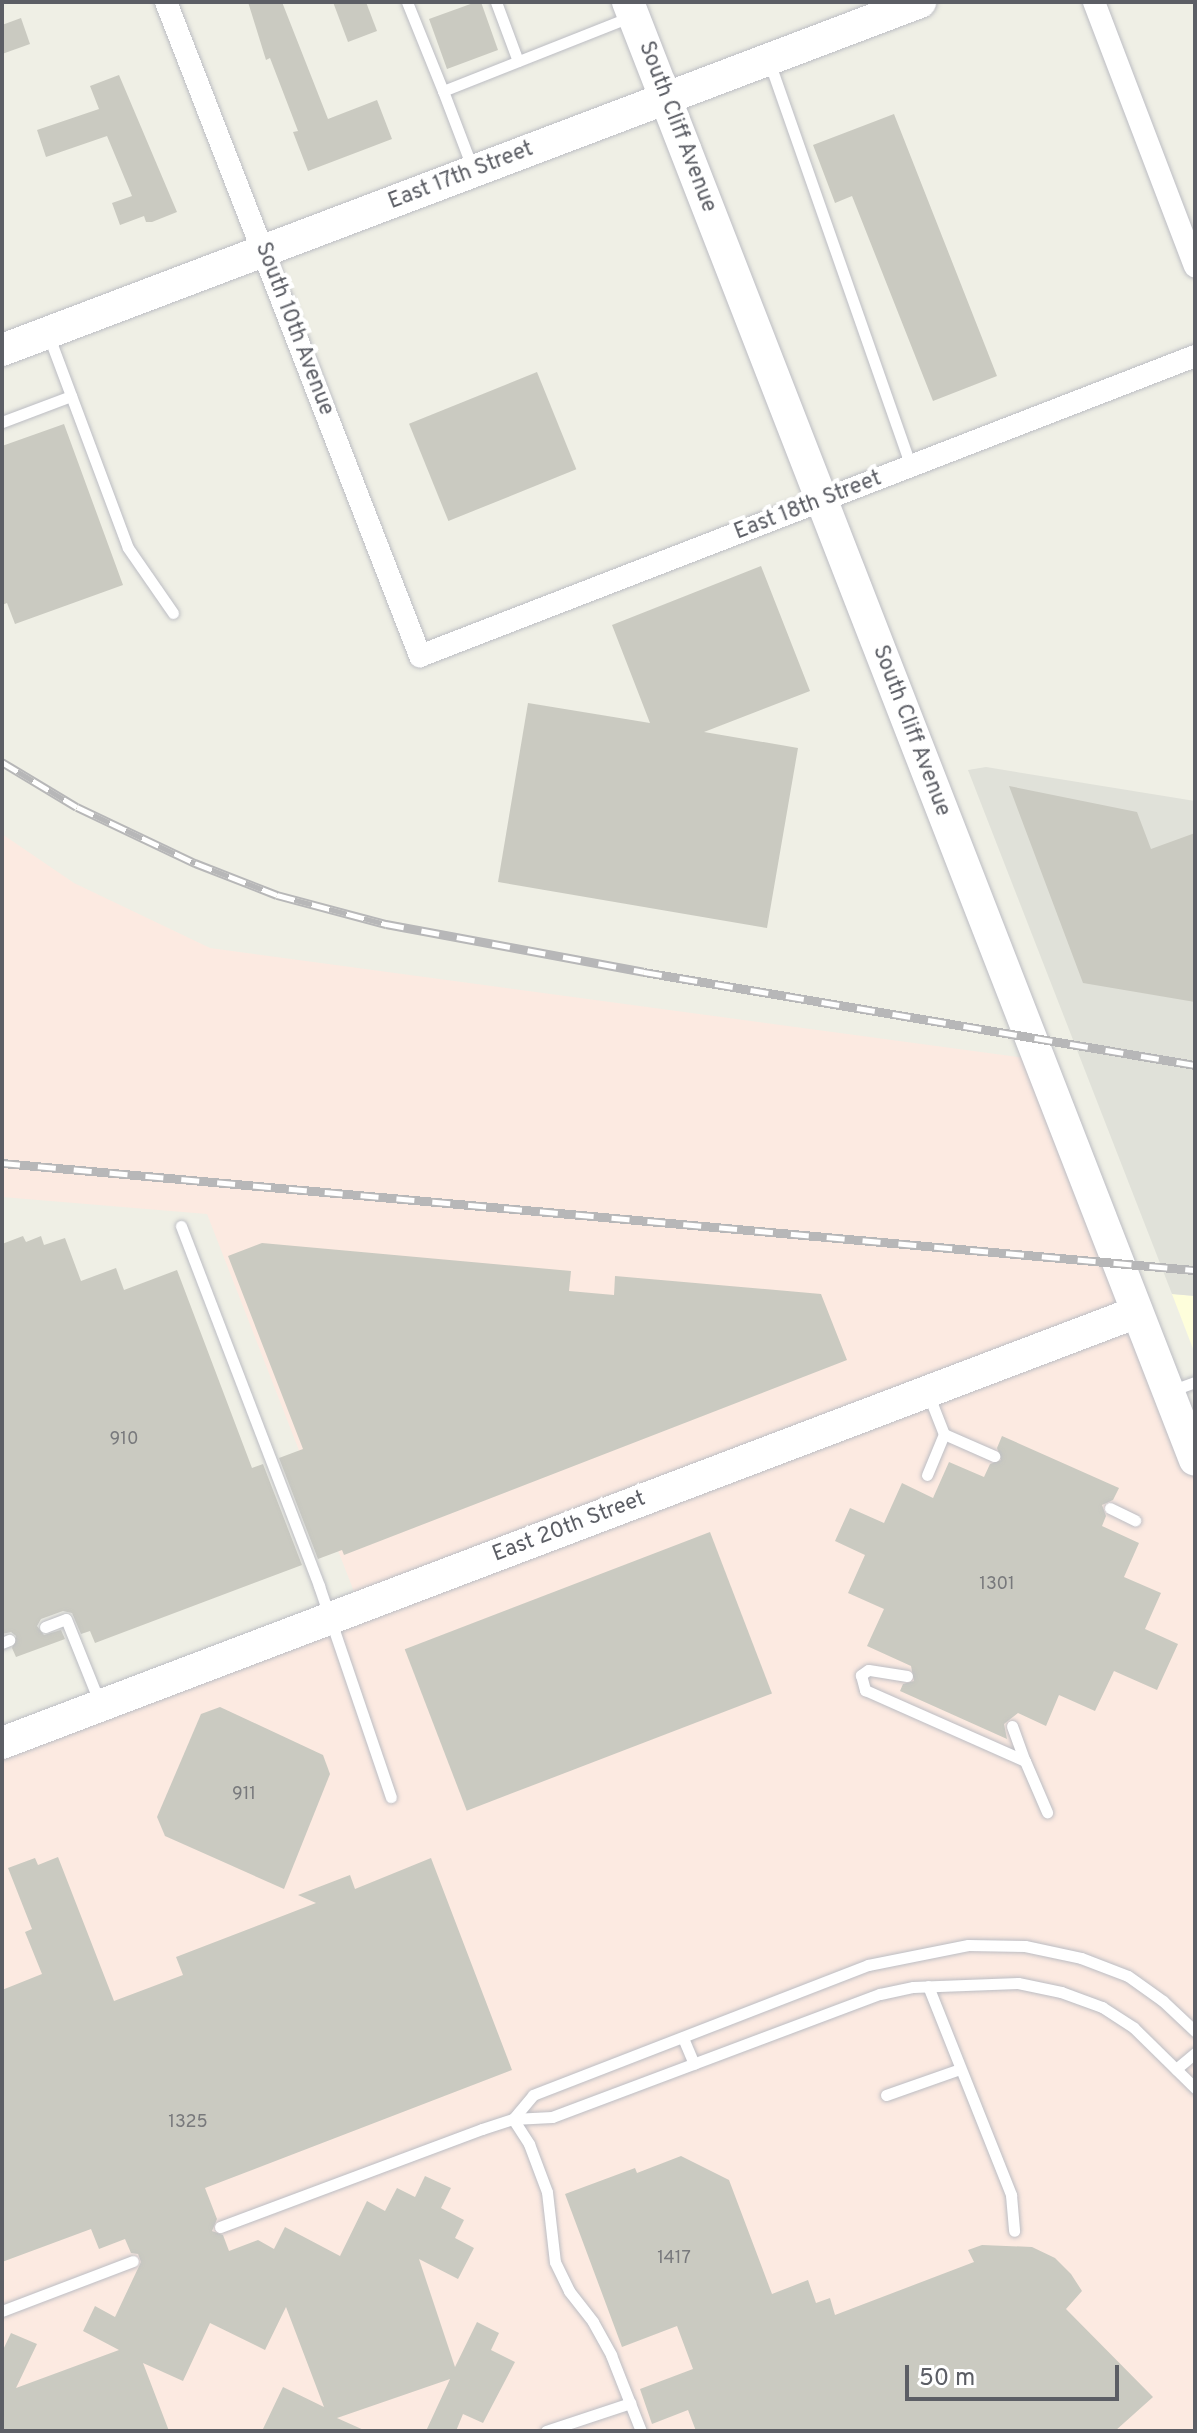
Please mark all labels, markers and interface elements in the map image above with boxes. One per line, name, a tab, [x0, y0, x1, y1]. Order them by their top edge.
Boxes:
street label: South Cliff Avenue	[632, 37, 722, 217]
street label: East 17th Street	[385, 136, 537, 216]
street label: South 10th Avenue	[249, 238, 339, 420]
street label: East 18th Street	[731, 466, 885, 546]
street label: South Cliff Avenue	[866, 641, 956, 821]
house number: 910	[109, 1429, 139, 1451]
street label: East 20th Street	[489, 1486, 649, 1568]
house number: 1301	[979, 1574, 1015, 1596]
house number: 911	[232, 1784, 256, 1806]
house number: 1325	[168, 2112, 208, 2134]
house number: 1417	[657, 2248, 691, 2270]
scale bar	[909, 2349, 1123, 2399]
text: 50 m	[919, 2364, 975, 2394]

